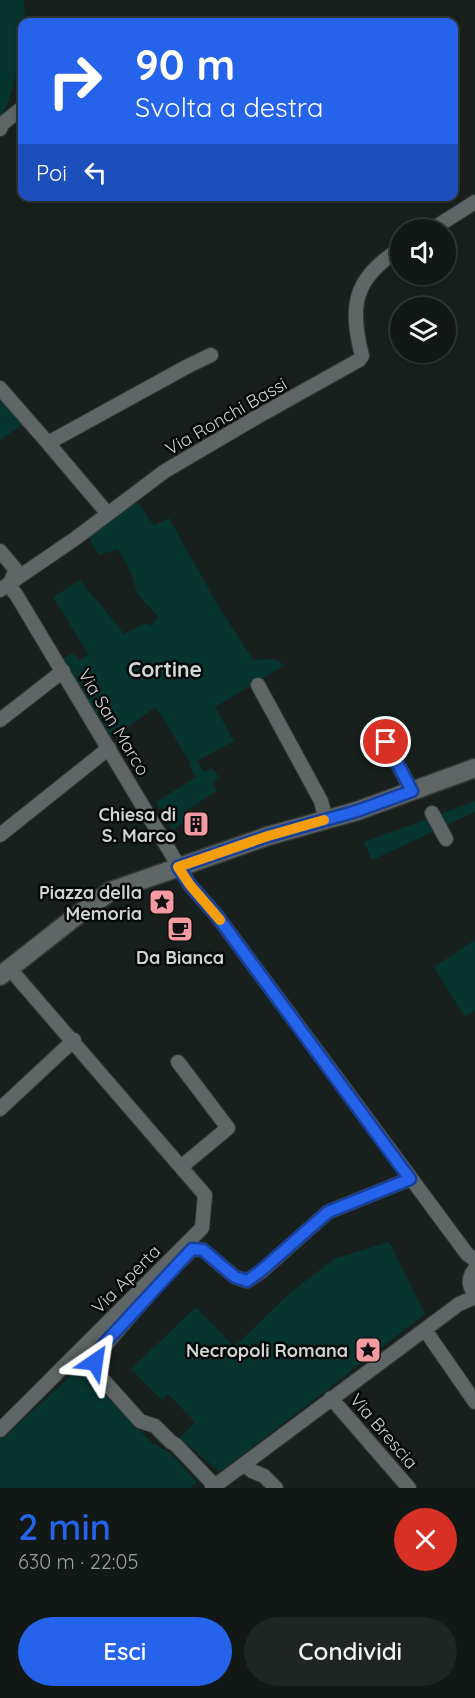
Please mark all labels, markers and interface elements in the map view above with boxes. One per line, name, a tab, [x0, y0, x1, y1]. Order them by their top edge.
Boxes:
text: 90 m	[135, 38, 235, 91]
icon: right	[36, 42, 114, 120]
text: Svolta a destra	[135, 90, 323, 124]
icon: left	[79, 156, 112, 189]
text: Poi	[36, 159, 67, 187]
map controls	[390, 219, 456, 363]
button: sound	[390, 219, 456, 285]
button: layers	[390, 297, 456, 363]
street label: Via Ronchi Bassi	[161, 372, 291, 460]
district label: Cortine	[128, 656, 202, 682]
street label: Via San Marco	[73, 664, 155, 780]
pin	[360, 716, 411, 767]
icon: arrive	[369, 725, 402, 758]
place label: Chiesa di S. Marco	[99, 803, 176, 847]
building icon: Chiesa di S. Marco	[181, 809, 211, 839]
place label: Piazza della Memoria	[39, 881, 142, 925]
place icon: Piazza della Memoria	[147, 887, 177, 917]
cafe icon: Da Bianca	[165, 914, 195, 944]
place label: Da Bianca	[136, 946, 224, 969]
street label: Via Aperta	[87, 1240, 165, 1318]
position arrow	[63, 1330, 127, 1394]
place icon: Necropoli Romana	[353, 1335, 383, 1365]
place label: Necropoli Romana	[186, 1339, 348, 1362]
street label: Via Brescia	[345, 1389, 423, 1473]
text: 2 min	[18, 1504, 111, 1549]
button: close	[394, 1508, 457, 1571]
text: 630 m · 22:05	[18, 1549, 138, 1574]
button: Esci	[18, 1617, 232, 1686]
button: Condividi	[244, 1617, 457, 1686]

